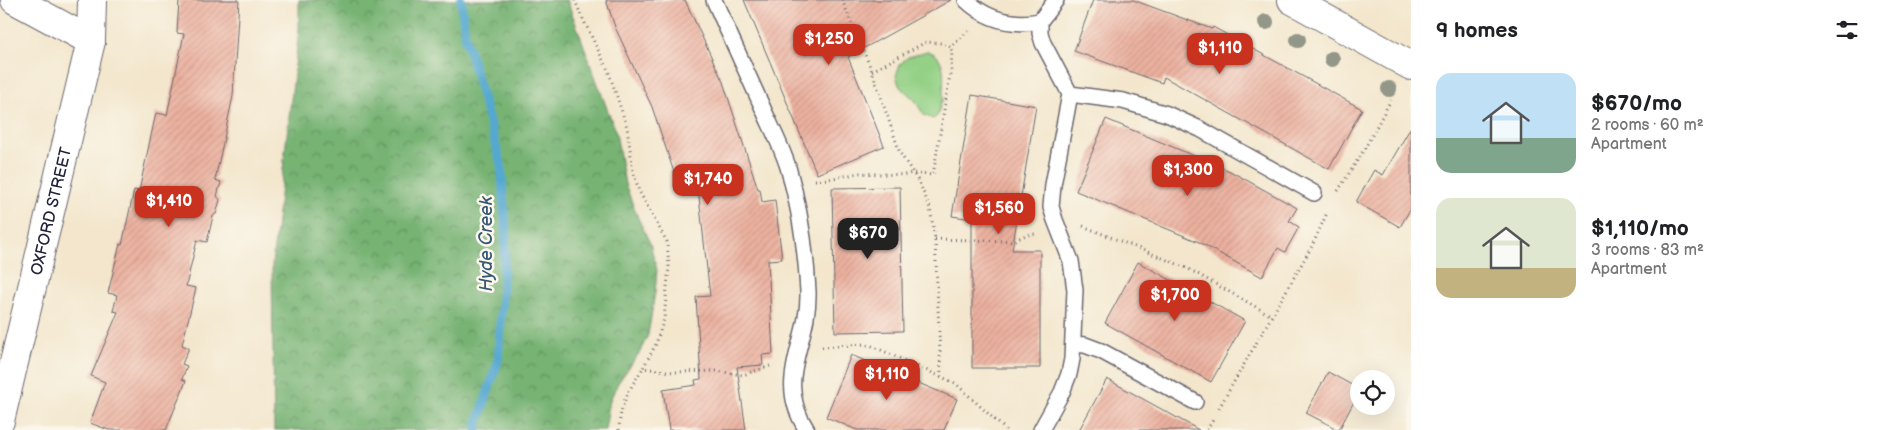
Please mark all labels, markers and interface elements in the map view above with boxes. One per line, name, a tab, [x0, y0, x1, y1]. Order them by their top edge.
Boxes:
icon: filters	[1833, 16, 1861, 44]
text: 9 homes	[1436, 18, 1518, 43]
pin: $1,250	[788, 23, 870, 66]
text: $1,250	[804, 30, 854, 49]
pin: $1,110	[1179, 32, 1261, 75]
text: $1,110	[1198, 39, 1242, 58]
text: $670/mo	[1591, 91, 1682, 116]
icon: home	[1476, 93, 1536, 153]
text: 2 rooms · 60 m²	[1591, 116, 1704, 135]
text: Apartment	[1591, 135, 1667, 154]
street label: OXFORD STREET	[27, 145, 76, 277]
pin: $1,300	[1147, 154, 1229, 197]
text: $1,300	[1163, 161, 1213, 180]
pin: $1,740	[667, 164, 749, 206]
text: $1,740	[683, 170, 733, 189]
pin: $1,410	[128, 186, 210, 228]
text: $1,410	[146, 192, 192, 211]
pin: $1,560	[958, 192, 1040, 235]
water label: Hyde Creek	[476, 195, 497, 292]
text: $1,560	[974, 199, 1024, 218]
text: $1,110/mo	[1591, 216, 1689, 241]
pin: $670	[838, 218, 898, 260]
icon: home	[1476, 218, 1536, 278]
text: $670	[848, 224, 888, 243]
text: 3 rooms · 83 m²	[1591, 241, 1704, 260]
text: Apartment	[1591, 260, 1667, 279]
pin: $1,700	[1134, 280, 1216, 322]
text: $1,700	[1150, 286, 1200, 305]
pin: $1,110	[846, 358, 928, 401]
text: $1,110	[865, 365, 909, 384]
map controls	[1350, 370, 1395, 415]
button: locate	[1350, 370, 1395, 415]

